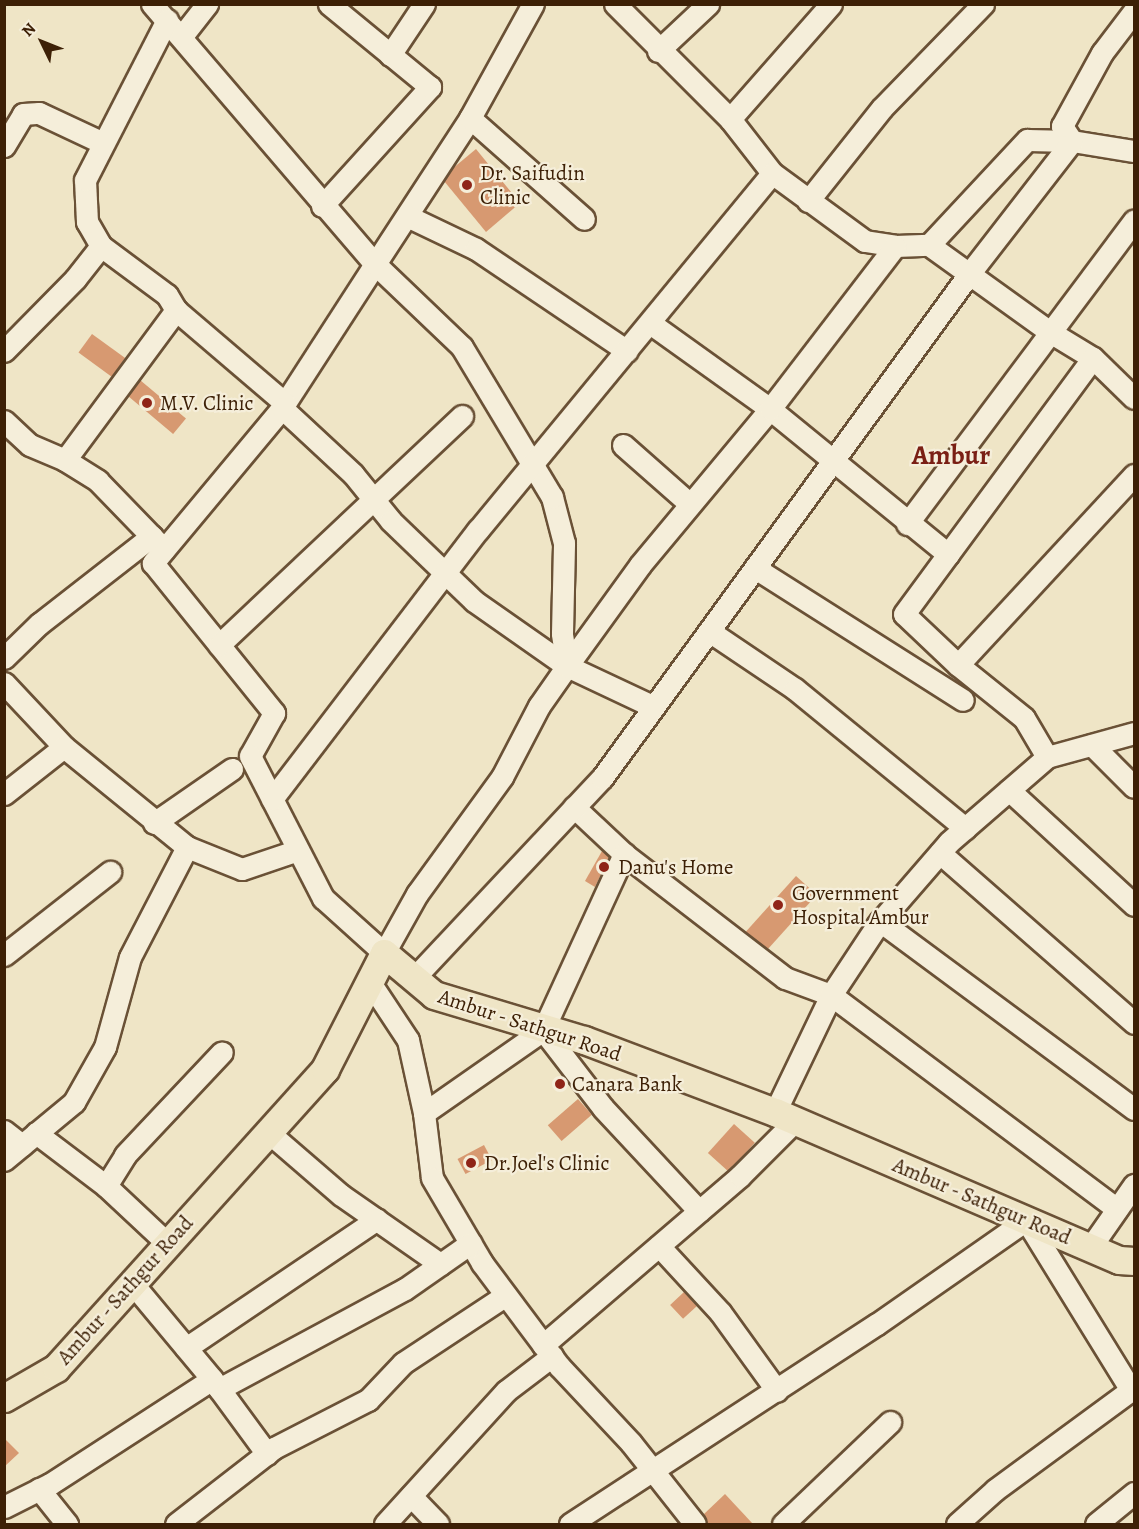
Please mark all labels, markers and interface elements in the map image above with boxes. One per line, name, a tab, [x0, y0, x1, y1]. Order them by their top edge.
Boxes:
north arrow	[12, 12, 72, 72]
text: N	[17, 18, 41, 41]
place label: Dr. Saifudin Clinic	[480, 160, 585, 210]
marker: Dr. Saifudin Clinic	[458, 176, 476, 194]
place label: M.V. Clinic	[160, 390, 254, 416]
marker: M.V. Clinic	[138, 394, 156, 412]
district label: Ambur	[912, 440, 990, 472]
place label: Danu's Home	[618, 854, 733, 880]
marker: Danu's Home	[595, 858, 613, 876]
place label: Government Hospital Ambur	[792, 880, 929, 930]
marker: Government Hospital Ambur	[769, 896, 787, 914]
street label: Ambur - Sathgur Road	[435, 983, 625, 1067]
place label: Canara Bank	[572, 1071, 682, 1097]
marker: Canara Bank	[553, 1077, 567, 1091]
place label: Dr.Joel's Clinic	[484, 1150, 609, 1176]
street label: Ambur - Sathgur Road	[889, 1152, 1075, 1250]
marker: Dr.Joel's Clinic	[462, 1154, 480, 1172]
street label: Ambur - Sathgur Road	[51, 1210, 199, 1370]

